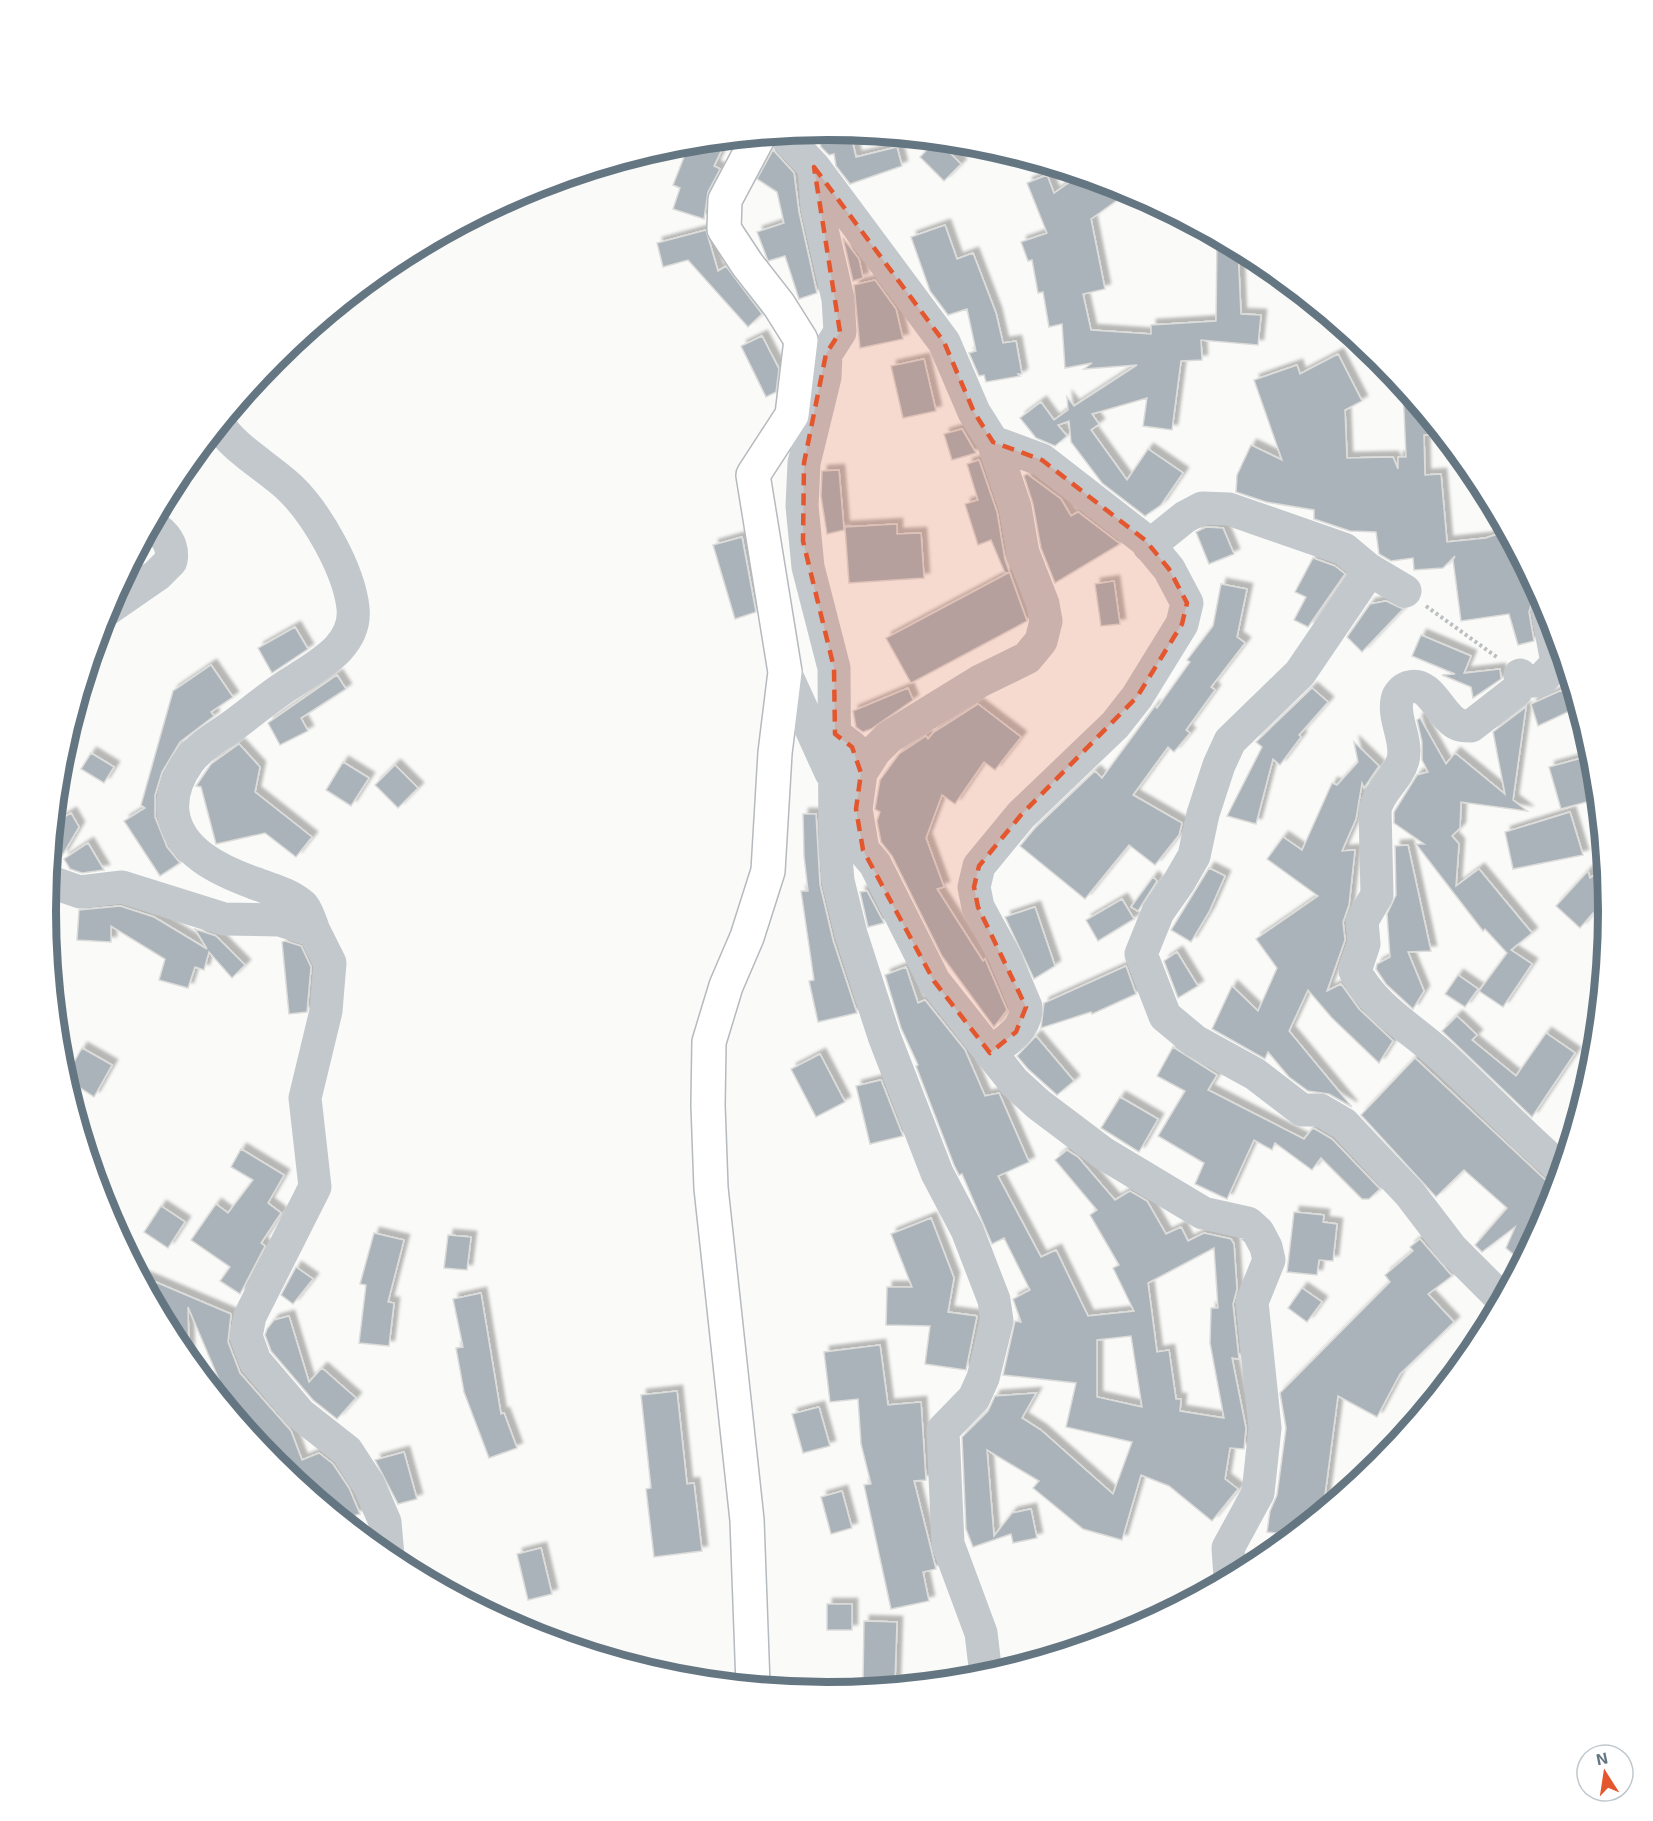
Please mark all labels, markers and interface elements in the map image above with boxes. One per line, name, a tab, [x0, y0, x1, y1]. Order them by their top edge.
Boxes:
north arrow	[1575, 1743, 1635, 1803]
text: N	[1594, 1747, 1609, 1768]

